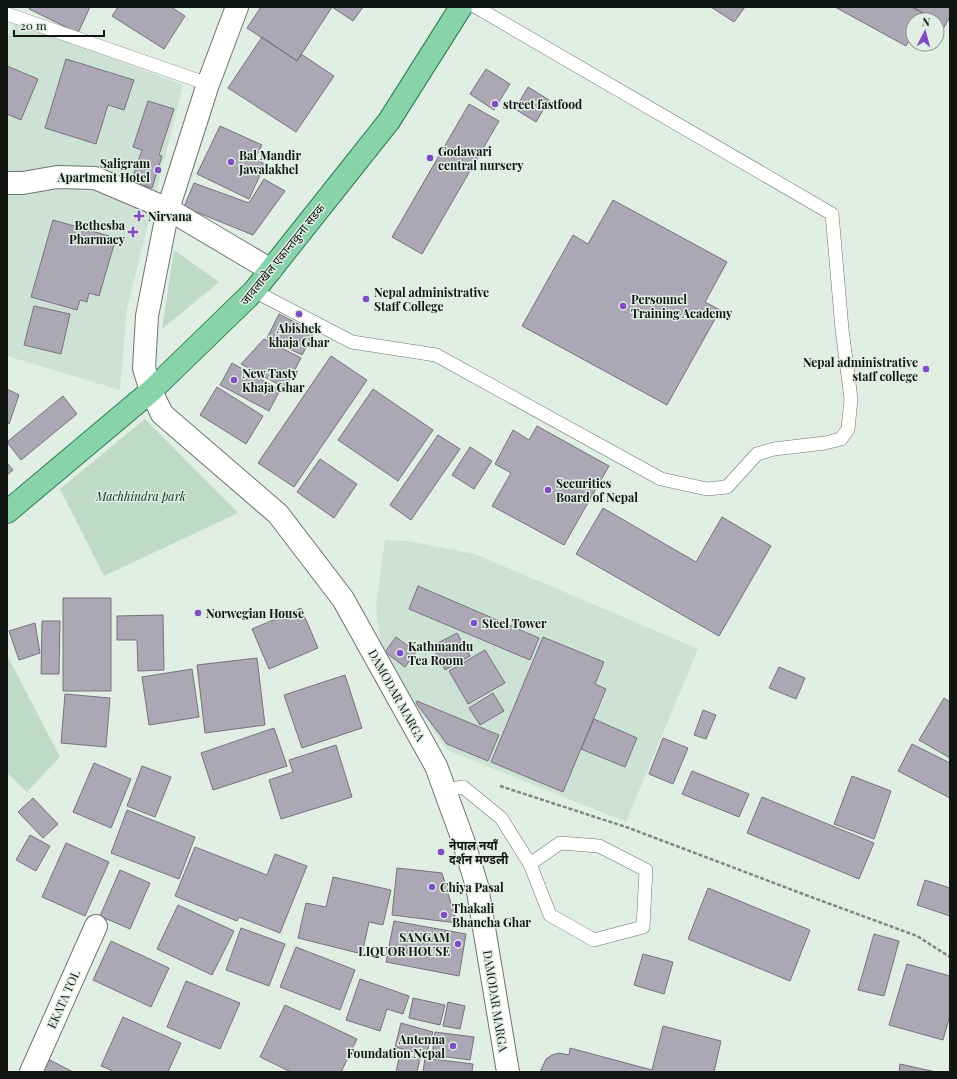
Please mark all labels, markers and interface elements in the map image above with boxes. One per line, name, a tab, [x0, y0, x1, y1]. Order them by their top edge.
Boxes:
scale bar	[14, 12, 104, 38]
north arrow	[905, 12, 945, 52]
text: N	[921, 14, 931, 29]
text: 20 m	[20, 17, 47, 33]
place label: street fastfood	[503, 96, 582, 112]
marker: street fastfood	[490, 99, 500, 109]
place label: Godawari central nursery	[438, 143, 524, 173]
place label: Bal Mandir Jawalakhel	[238, 147, 301, 177]
marker: Godawari central nursery	[425, 153, 435, 163]
place label: Saligram Apartment Hotel	[56, 155, 150, 185]
marker: Bal Mandir Jawalakhel	[226, 157, 236, 167]
marker: Saligram Apartment Hotel	[153, 165, 163, 175]
street label: जावलाखेल एकान्तकुना सडक	[236, 199, 329, 309]
place label: Nirvana	[148, 208, 192, 224]
marker: Nirvana	[133, 210, 145, 222]
place label: Bethesba Pharmacy	[69, 217, 126, 247]
marker: Bethesba Pharmacy	[128, 227, 138, 237]
place label: Nepal administrative Staff College	[374, 284, 489, 314]
place label: Personnel Training Academy	[631, 291, 733, 321]
marker: Nepal administrative Staff College	[361, 294, 371, 304]
marker: Personnel Training Academy	[618, 301, 628, 311]
marker: Abishek khaja Ghar	[294, 309, 304, 319]
place label: Abishek khaja Ghar	[269, 320, 330, 350]
place label: Nepal administrative staff college	[803, 354, 918, 384]
marker: Nepal administrative staff college	[921, 364, 931, 374]
place label: New Tasty Khaja Ghar	[242, 365, 305, 395]
marker: New Tasty Khaja Ghar	[229, 375, 239, 385]
place label: Securities Board of Nepal	[556, 475, 638, 505]
marker: Securities Board of Nepal	[543, 485, 553, 495]
park label: Machhindra park	[95, 488, 186, 504]
place label: Norwegian House	[206, 605, 304, 621]
marker: Norwegian House	[193, 608, 203, 618]
place label: Steel Tower	[482, 615, 547, 631]
marker: Steel Tower	[469, 618, 479, 628]
place label: Kathmandu Tea Room	[408, 638, 474, 668]
street label: DAMODAR MARGA	[365, 646, 429, 744]
marker: Kathmandu Tea Room	[395, 648, 405, 658]
place label: नेपाल नयाँ दर्शन मण्डली	[449, 837, 509, 867]
marker: नेपाल नयाँ दर्शन मण्डली	[436, 847, 446, 857]
place label: Chiya Pasal	[440, 879, 504, 895]
marker: Chiya Pasal	[427, 882, 437, 892]
place label: Thakali Bhancha Ghar	[452, 900, 531, 930]
marker: Thakali Bhancha Ghar	[439, 910, 449, 920]
place label: SANGAM LIQUOR HOUSE	[358, 929, 450, 959]
marker: SANGAM LIQUOR HOUSE	[453, 939, 463, 949]
street label: DAMODAR MARGA	[480, 949, 512, 1053]
street label: EKATA TOL	[43, 967, 83, 1031]
place label: Antenna Foundation Nepal	[347, 1031, 446, 1061]
marker: Antenna Foundation Nepal	[448, 1041, 458, 1051]

